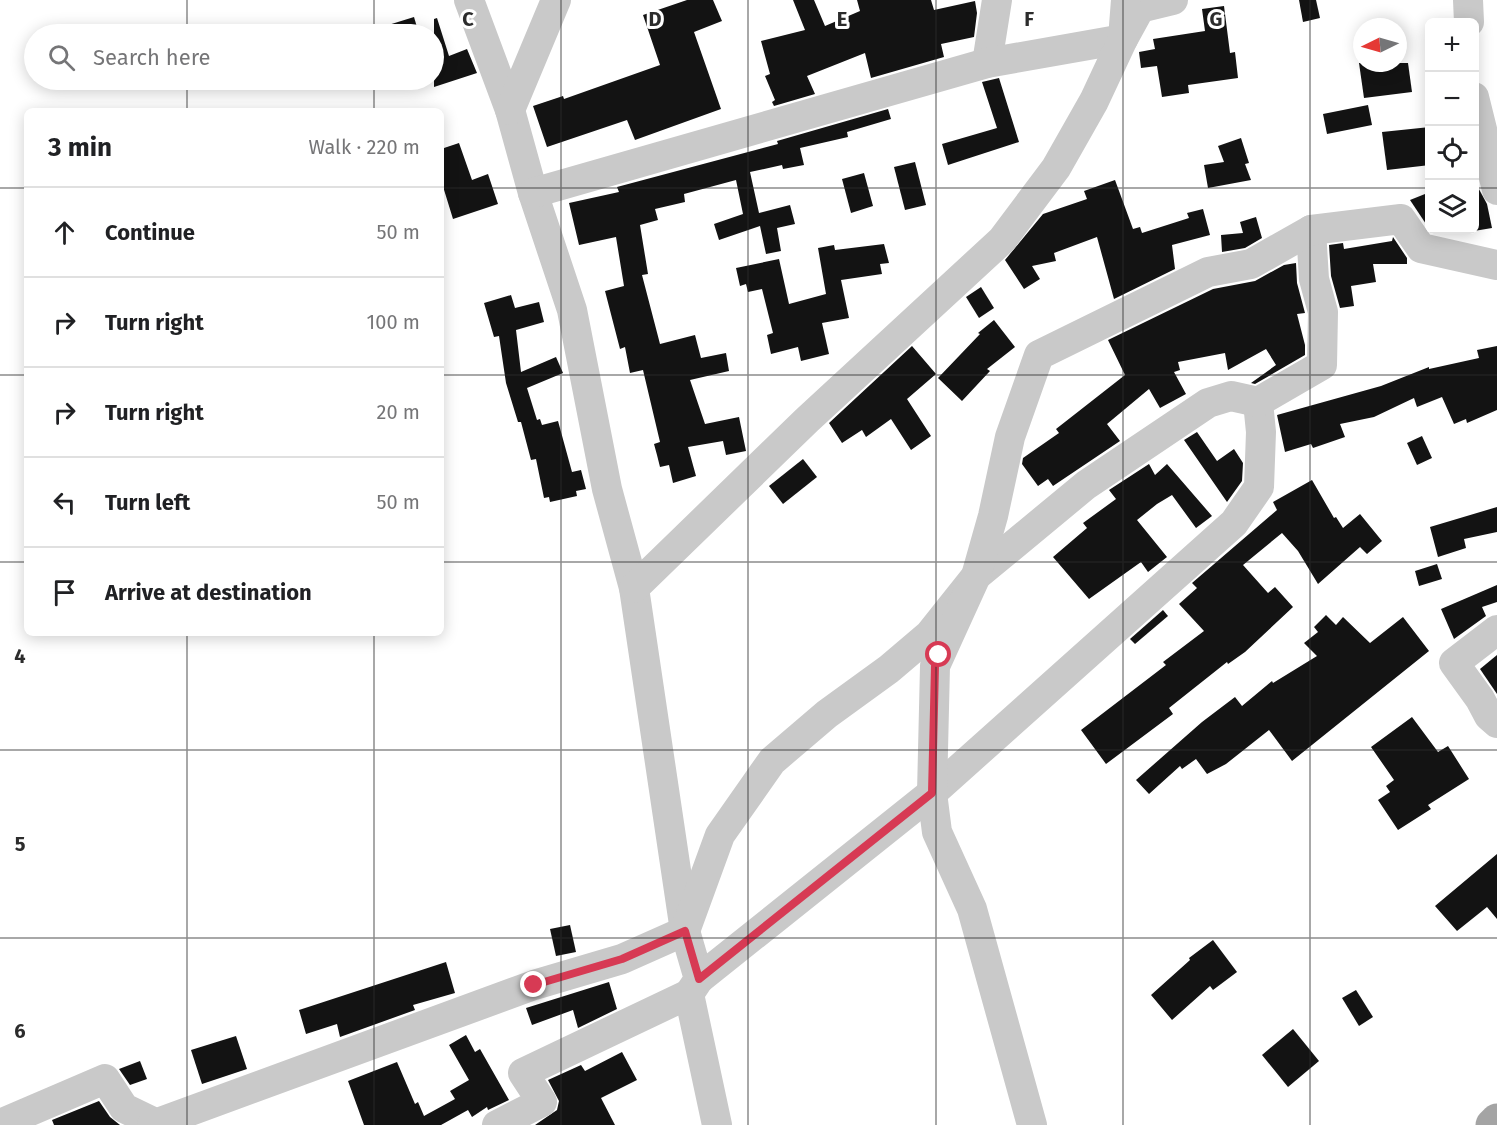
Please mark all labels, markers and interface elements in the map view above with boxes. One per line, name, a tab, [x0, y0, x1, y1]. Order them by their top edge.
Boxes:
text: C	[462, 7, 474, 31]
text: D	[648, 7, 662, 31]
text: E	[837, 7, 847, 31]
text: F	[1024, 7, 1034, 31]
text: G	[1210, 7, 1222, 31]
north arrow	[1353, 18, 1407, 72]
map controls	[1425, 18, 1479, 234]
button: +	[1425, 18, 1479, 72]
search box	[24, 24, 444, 90]
icon: search	[45, 41, 78, 74]
text: Search here	[93, 44, 211, 71]
button: −	[1425, 72, 1479, 126]
button: locate	[1425, 126, 1479, 180]
text: 3 min	[48, 132, 112, 163]
text: Walk · 220 m	[309, 135, 420, 159]
button: layers	[1425, 180, 1479, 234]
icon: ahead	[48, 216, 81, 249]
text: Continue	[105, 219, 195, 246]
text: 50 m	[376, 220, 420, 244]
icon: right	[48, 306, 81, 339]
text: Turn right	[105, 309, 204, 336]
text: 100 m	[367, 310, 420, 334]
icon: right	[48, 396, 81, 429]
text: Turn right	[105, 399, 204, 426]
text: 20 m	[377, 400, 420, 424]
icon: left	[48, 486, 81, 519]
text: Turn left	[105, 489, 190, 516]
text: 50 m	[376, 490, 420, 514]
icon: arrive	[48, 576, 81, 609]
text: Arrive at destination	[105, 579, 312, 606]
route start	[925, 641, 951, 667]
text: 4	[14, 644, 26, 668]
text: 5	[15, 832, 26, 856]
route end	[520, 971, 546, 997]
text: 6	[14, 1019, 26, 1043]

